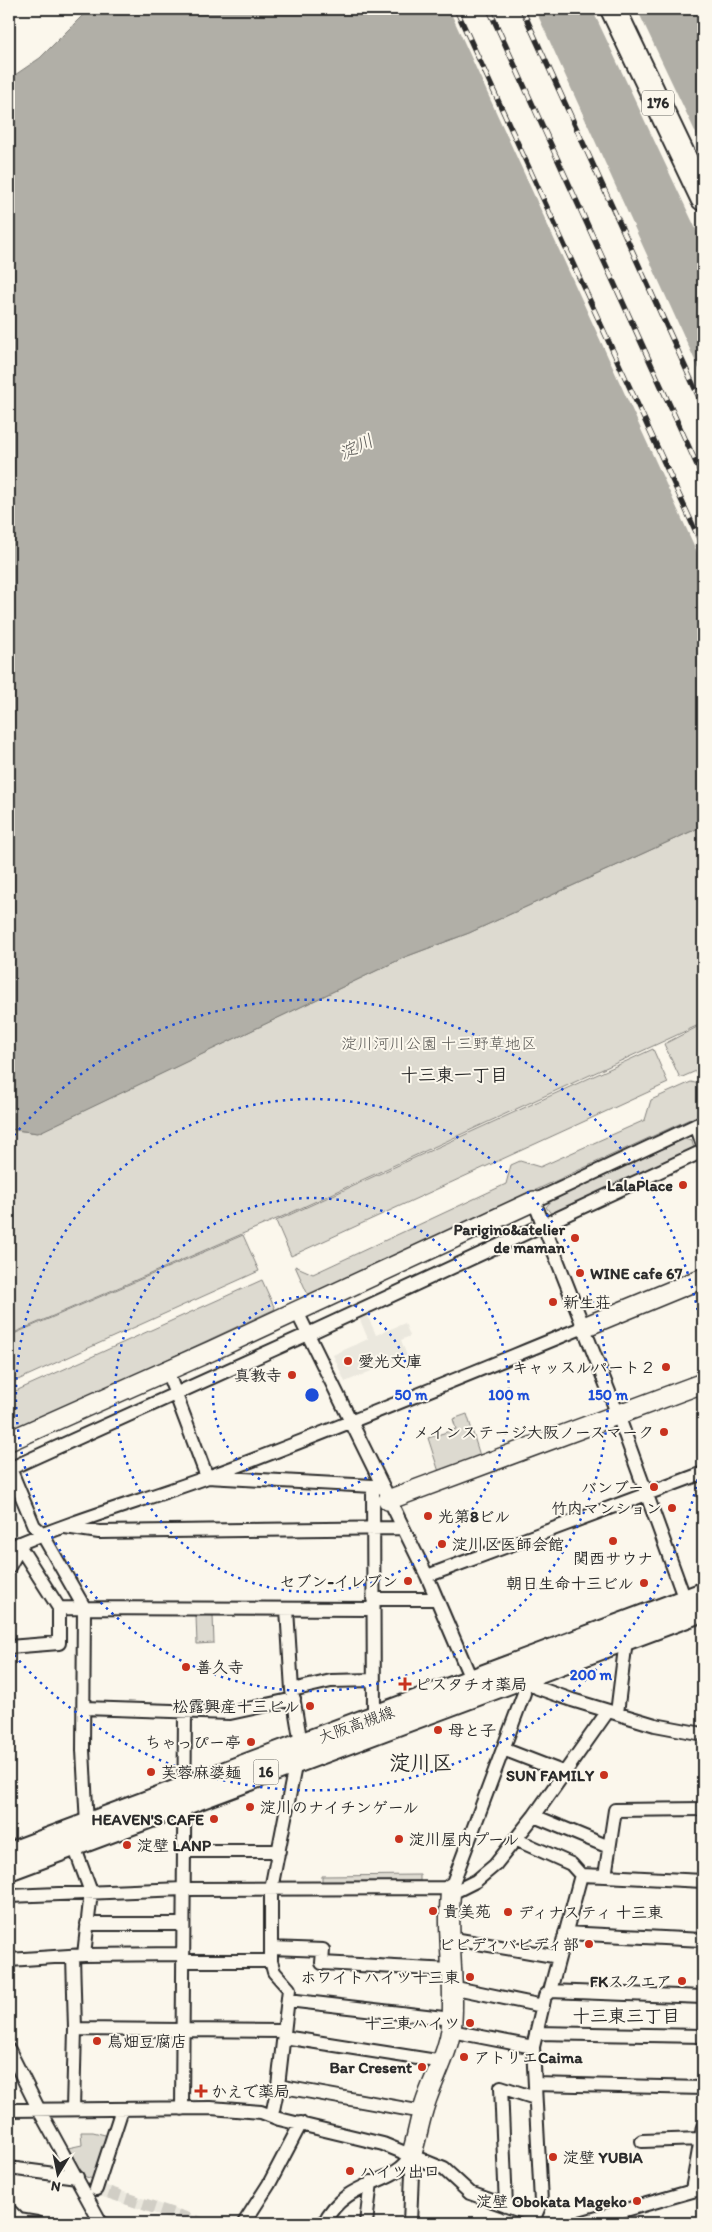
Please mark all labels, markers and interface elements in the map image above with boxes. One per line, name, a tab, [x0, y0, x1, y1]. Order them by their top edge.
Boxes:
road number: 176	[642, 90, 674, 116]
water label: 淀川	[335, 429, 377, 465]
park label: 淀川河川公園 十三野草地区	[341, 1034, 537, 1053]
district label: 十三東一丁目	[400, 1064, 508, 1086]
place label: LalaPlace	[607, 1176, 673, 1195]
marker: LalaPlace	[677, 1179, 689, 1191]
place label: Parigino&atelier de maman	[454, 1220, 566, 1257]
marker: Parigino&atelier de maman	[569, 1232, 581, 1244]
place label: WINE cafe 67	[590, 1264, 683, 1283]
marker: WINE cafe 67	[574, 1267, 586, 1279]
place label: 新生荘	[563, 1293, 611, 1312]
marker: 新生荘	[547, 1296, 559, 1308]
place label: 愛光文庫	[358, 1352, 422, 1371]
marker: 愛光文庫	[342, 1355, 354, 1367]
place label: キャッスルパート２	[512, 1358, 656, 1377]
marker: キャッスルパート２	[660, 1361, 672, 1373]
place label: 真教寺	[234, 1366, 282, 1385]
marker: 真教寺	[286, 1369, 298, 1381]
centre of rings	[303, 1386, 321, 1404]
text: 50 m	[394, 1386, 428, 1404]
text: 100 m	[488, 1386, 530, 1404]
text: 150 m	[588, 1386, 628, 1404]
place label: メインステージ大阪ノースマーク	[413, 1423, 654, 1442]
marker: メインステージ大阪ノースマーク	[658, 1426, 670, 1438]
place label: バンブー	[581, 1478, 644, 1497]
marker: バンブー	[648, 1481, 660, 1493]
place label: 竹内マンション	[551, 1499, 662, 1518]
marker: 竹内マンション	[666, 1502, 678, 1514]
place label: 光第8ビル	[438, 1507, 510, 1526]
marker: 光第8ビル	[422, 1510, 434, 1522]
place label: 淀川区医師会館	[452, 1535, 564, 1554]
marker: 関西サウナ	[607, 1535, 619, 1547]
marker: 淀川区医師会館	[436, 1538, 448, 1550]
place label: 関西サウナ	[573, 1549, 653, 1568]
place label: セブン-イレブン	[280, 1572, 398, 1591]
place label: 朝日生命十三ビル	[506, 1574, 634, 1593]
marker: セブン-イレブン	[402, 1575, 414, 1587]
marker: 朝日生命十三ビル	[638, 1577, 650, 1589]
place label: 善久寺	[196, 1658, 244, 1677]
marker: 善久寺	[180, 1661, 192, 1673]
text: 200 m	[570, 1666, 613, 1684]
place label: ピスタチオ薬局	[415, 1675, 527, 1694]
marker: ピスタチオ薬局	[399, 1678, 411, 1690]
place label: 松露興産十三ビル	[172, 1697, 300, 1716]
marker: 松露興産十三ビル	[304, 1700, 316, 1712]
street label: 大阪高槻線	[315, 1702, 397, 1747]
place label: 母と子	[448, 1721, 496, 1740]
marker: 母と子	[432, 1724, 444, 1736]
place label: ちゃっぴー亭	[145, 1733, 241, 1752]
marker: ちゃっぴー亭	[245, 1736, 257, 1748]
district label: 淀川区	[390, 1750, 453, 1775]
road number: 16	[254, 1760, 278, 1784]
place label: 芙蓉麻婆麺	[161, 1763, 241, 1782]
marker: 芙蓉麻婆麺	[145, 1766, 157, 1778]
place label: SUN FAMILY	[506, 1766, 595, 1785]
marker: SUN FAMILY	[598, 1769, 610, 1781]
place label: 淀川のナイチンゲール	[260, 1798, 419, 1817]
marker: 淀川のナイチンゲール	[244, 1801, 256, 1813]
place label: HEAVEN'S CAFE	[92, 1810, 204, 1829]
marker: HEAVEN'S CAFE	[208, 1813, 220, 1825]
place label: 淀川屋内プール	[409, 1830, 519, 1849]
marker: 淀川屋内プール	[393, 1833, 405, 1845]
place label: 淀壁 LANP	[137, 1836, 212, 1855]
marker: 淀壁 LANP	[121, 1839, 133, 1851]
place label: 貴美苑	[443, 1902, 491, 1921]
place label: ディナスティ 十三東	[518, 1903, 663, 1922]
marker: 貴美苑	[427, 1905, 439, 1917]
marker: ディナスティ 十三東	[502, 1906, 514, 1918]
place label: ビビディバビディ部	[439, 1935, 579, 1954]
marker: ビビディバビディ部	[583, 1938, 595, 1950]
place label: ホワイトハイツ十三東	[300, 1968, 460, 1987]
marker: ホワイトハイツ十三東	[464, 1971, 476, 1983]
place label: FKスクエア	[590, 1972, 672, 1991]
marker: FKスクエア	[676, 1975, 688, 1987]
district label: 十三東三丁目	[572, 2005, 680, 2027]
place label: 十三東ハイツ	[364, 2014, 460, 2033]
marker: 十三東ハイツ	[464, 2017, 476, 2029]
place label: 鳥畑豆腐店	[107, 2032, 187, 2051]
marker: 鳥畑豆腐店	[91, 2035, 103, 2047]
place label: アトリエCaima	[474, 2048, 583, 2067]
marker: アトリエCaima	[458, 2051, 470, 2063]
place label: Bar Cresent	[330, 2058, 412, 2077]
marker: Bar Cresent	[416, 2061, 428, 2073]
place label: かえで薬局	[211, 2082, 290, 2101]
marker: かえで薬局	[195, 2085, 207, 2097]
place label: 淀壁 YUBIA	[563, 2148, 644, 2167]
north arrow	[32, 2150, 82, 2200]
marker: 淀壁 YUBIA	[547, 2151, 559, 2163]
place label: ハイツ出口	[360, 2162, 440, 2181]
marker: ハイツ出口	[344, 2165, 356, 2177]
text: N	[50, 2177, 62, 2196]
place label: 淀壁 Obokata Mageko	[476, 2192, 627, 2212]
marker: 淀壁 Obokata Mageko	[631, 2195, 643, 2207]

